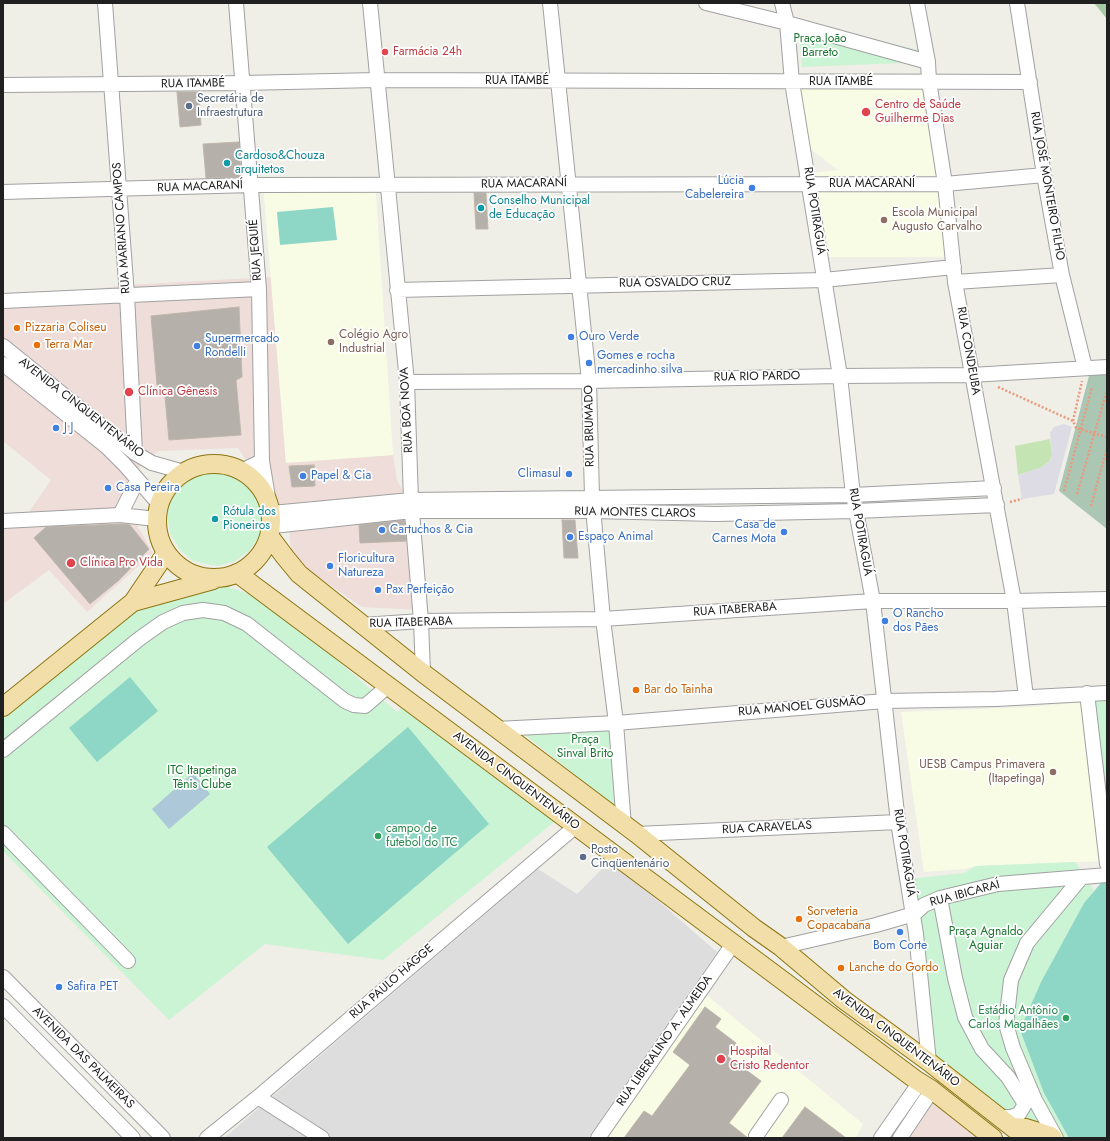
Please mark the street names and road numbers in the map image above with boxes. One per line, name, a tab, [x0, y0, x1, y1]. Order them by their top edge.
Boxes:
street label: RUA ITAMBÉ	[485, 74, 549, 88]
street label: RUA ITAMBÉ	[809, 75, 873, 89]
street label: RUA ITAMBÉ	[161, 76, 225, 92]
street label: RUA JOSÉ MONTEIRO FILHO	[1027, 111, 1067, 261]
street label: RUA MARIANO CAMPOS	[110, 162, 134, 294]
street label: RUA POTIRAGUÁ	[800, 166, 828, 256]
street label: RUA MACARANÍ	[481, 176, 567, 192]
street label: RUA MACARANÍ	[829, 177, 915, 191]
street label: RUA MACARANÍ	[157, 178, 243, 196]
street label: RUA JEQUIÉ	[247, 219, 265, 281]
street label: RUA OSVALDO CRUZ	[619, 275, 731, 291]
street label: RUA CONDEUBA	[953, 306, 983, 396]
street label: AVENIDA CINQUENTENÁRIO	[16, 355, 146, 461]
street label: RUA BOA NOVA	[398, 367, 416, 453]
street label: RUA RIO PARDO	[714, 369, 800, 385]
street label: RUA BRUMADO	[582, 385, 598, 467]
street label: RUA POTIRAGUÁ	[845, 487, 875, 577]
street label: RUA MONTES CLAROS	[574, 505, 696, 521]
street label: RUA ITABERABA	[693, 600, 777, 620]
street label: RUA ITABERABA	[369, 614, 453, 632]
street label: RUA MANOEL GUSMÃO	[738, 694, 866, 720]
street label: AVENIDA CINQUENTENÁRIO	[450, 729, 582, 833]
street label: RUA POTIRAGUÁ	[890, 808, 918, 898]
street label: RUA CARAVELAS	[722, 818, 812, 838]
street label: RUA IBICARAÍ	[928, 878, 1002, 910]
street label: RUA PAULO HAGGE	[347, 942, 437, 1022]
street label: RUA LIBERALINO A. ALMEIDA	[614, 973, 716, 1109]
street label: AVENIDA CINQUENTENÁRIO	[830, 986, 962, 1090]
street label: AVENIDA DAS PALMEIRAS	[29, 1004, 137, 1112]

